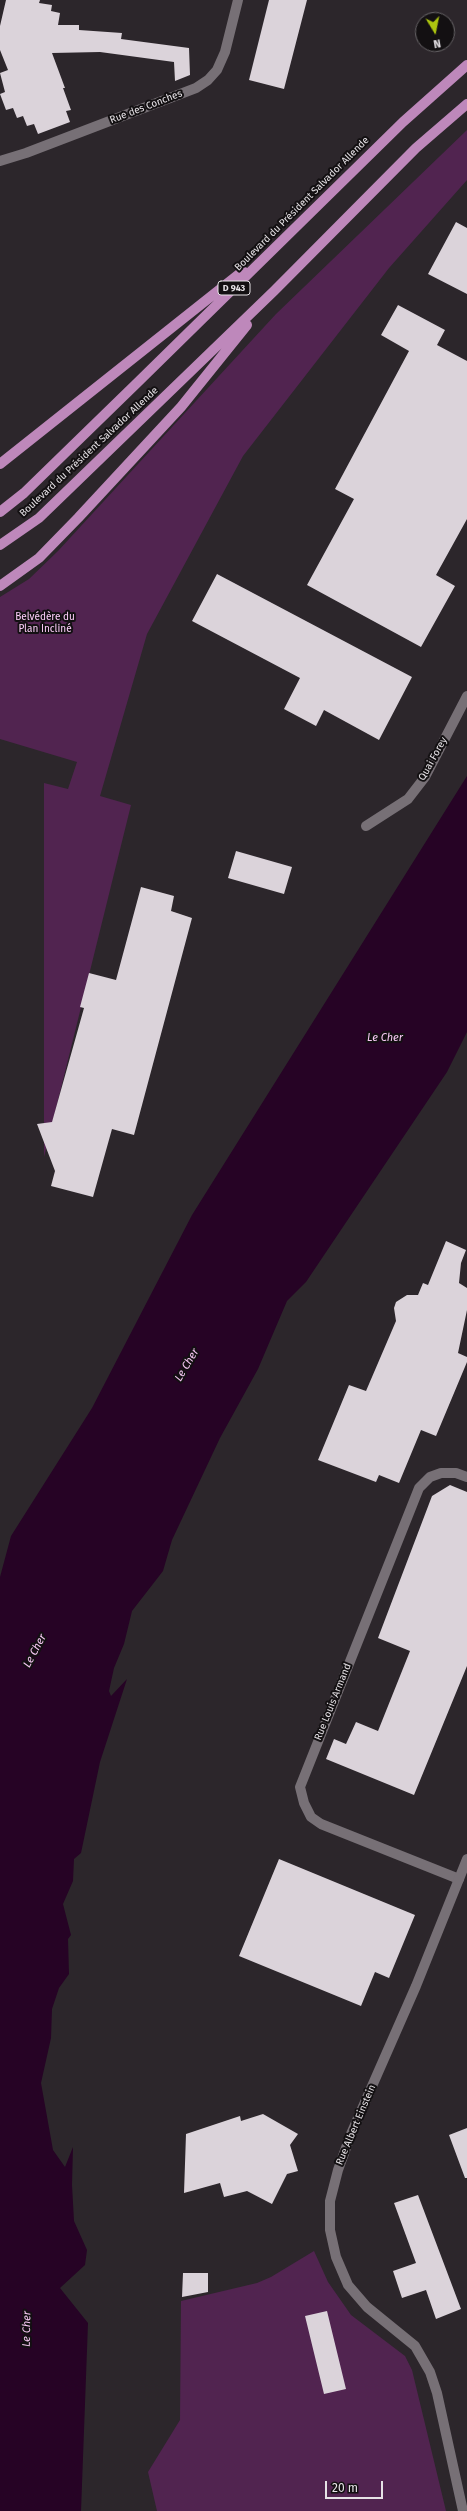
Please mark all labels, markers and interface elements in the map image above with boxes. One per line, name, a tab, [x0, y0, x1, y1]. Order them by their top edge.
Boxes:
north arrow	[415, 12, 455, 52]
text: N	[432, 36, 442, 50]
street label: Rue des Conches	[108, 88, 184, 126]
street label: Boulevard du Président Salvador Allende	[232, 134, 372, 274]
road number: D 943	[218, 281, 250, 295]
street label: Boulevard du Président Salvador Allende	[17, 385, 161, 519]
park label: Belvédère du Plan Incliné	[15, 611, 75, 634]
street label: Quai Forey	[416, 735, 450, 783]
water label: Le Cher	[367, 1031, 403, 1045]
water label: Le Cher	[172, 1346, 202, 1384]
water label: Le Cher	[21, 1632, 49, 1670]
street label: Rue Louis Armand	[312, 1662, 354, 1742]
street label: Rue Albert Einstein	[334, 2083, 378, 2167]
water label: Le Cher	[20, 2311, 34, 2347]
scale bar	[327, 2473, 385, 2499]
text: 20 m	[332, 2481, 358, 2495]

